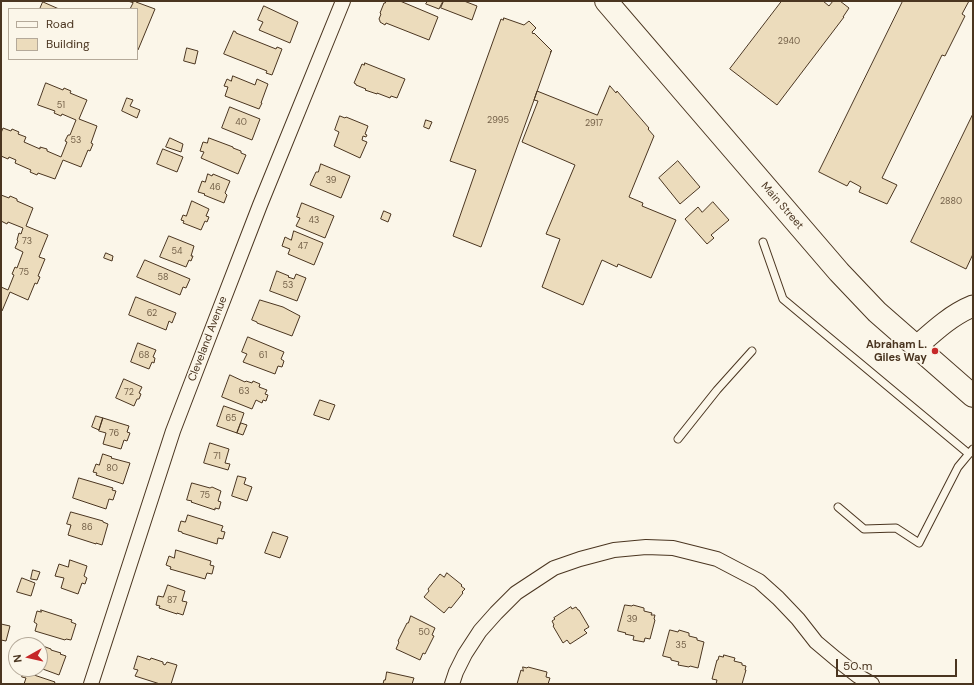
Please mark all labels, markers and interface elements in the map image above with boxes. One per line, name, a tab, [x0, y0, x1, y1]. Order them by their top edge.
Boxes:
legend	[8, 8, 138, 60]
text: Road	[46, 16, 74, 32]
text: Building	[46, 36, 90, 52]
house number: 2940	[778, 37, 800, 47]
house number: 51	[57, 101, 65, 111]
house number: 2995	[487, 116, 509, 126]
house number: 40	[235, 118, 247, 128]
house number: 2917	[585, 119, 603, 129]
house number: 53	[71, 136, 81, 146]
house number: 39	[326, 176, 336, 186]
street label: Main Street	[758, 180, 806, 232]
house number: 46	[209, 183, 221, 193]
house number: 2880	[940, 197, 962, 207]
house number: 43	[309, 216, 319, 226]
house number: 73	[22, 237, 32, 247]
house number: 47	[298, 242, 308, 252]
house number: 54	[172, 247, 182, 257]
house number: 75	[19, 268, 29, 278]
house number: 58	[158, 273, 168, 283]
house number: 53	[283, 281, 293, 291]
street label: Cleveland Avenue	[186, 295, 230, 383]
house number: 62	[147, 309, 157, 319]
place label: Abraham L. Giles Way	[866, 338, 927, 364]
marker: Abraham L. Giles Way	[930, 346, 940, 356]
house number: 68	[138, 351, 150, 361]
house number: 61	[259, 351, 267, 361]
house number: 63	[239, 387, 249, 397]
house number: 72	[124, 388, 134, 398]
house number: 65	[226, 414, 236, 424]
house number: 76	[109, 429, 119, 439]
house number: 71	[213, 452, 221, 462]
house number: 80	[106, 464, 118, 474]
house number: 75	[200, 491, 210, 501]
house number: 86	[81, 523, 93, 533]
house number: 87	[167, 596, 177, 606]
house number: 39	[627, 615, 637, 625]
house number: 50	[418, 628, 430, 638]
north arrow	[8, 637, 48, 677]
house number: 35	[676, 641, 686, 651]
scale bar	[838, 651, 959, 677]
text: N	[10, 654, 25, 663]
text: 50 m	[843, 658, 872, 674]

